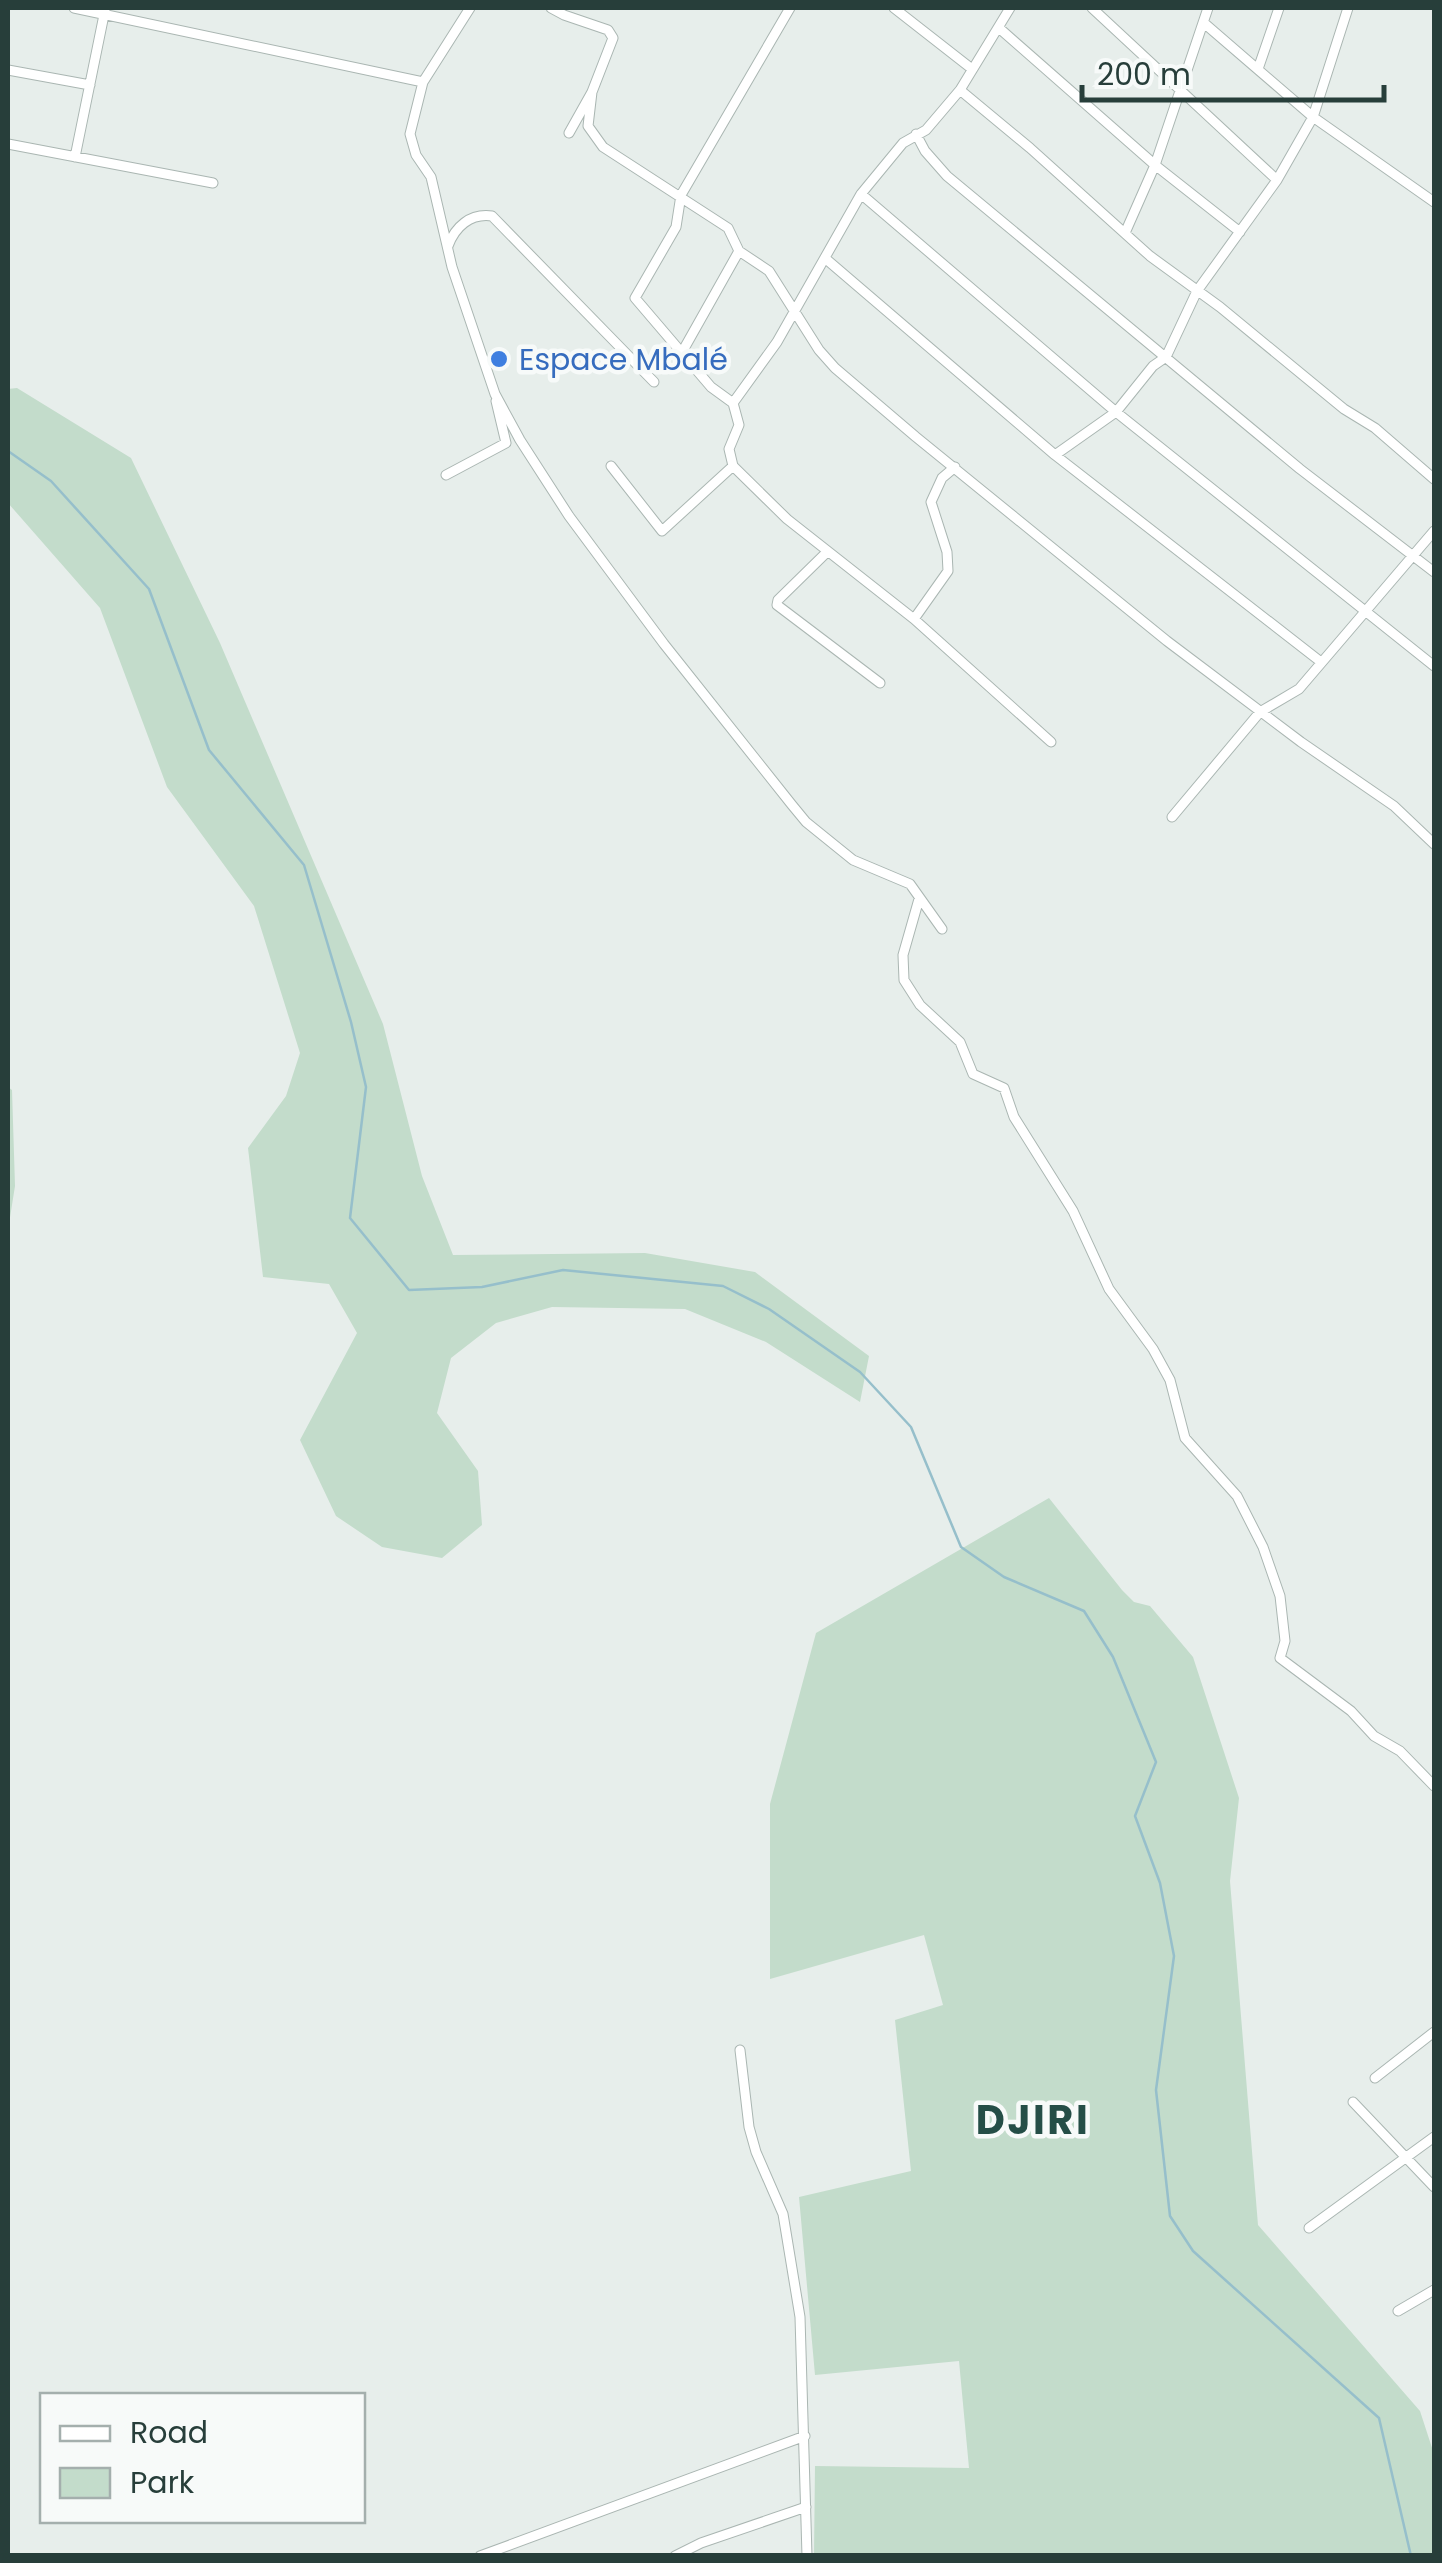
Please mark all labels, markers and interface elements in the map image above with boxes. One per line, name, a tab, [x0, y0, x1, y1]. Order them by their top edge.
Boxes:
scale bar	[1082, 40, 1384, 102]
text: 200 m	[1097, 53, 1191, 96]
place label: Espace Mbalé	[519, 338, 728, 381]
marker: Espace Mbalé	[488, 348, 510, 370]
district label: DJIRI	[976, 2092, 1090, 2148]
legend	[40, 2393, 365, 2523]
text: Road	[130, 2411, 208, 2454]
text: Park	[130, 2461, 195, 2504]

